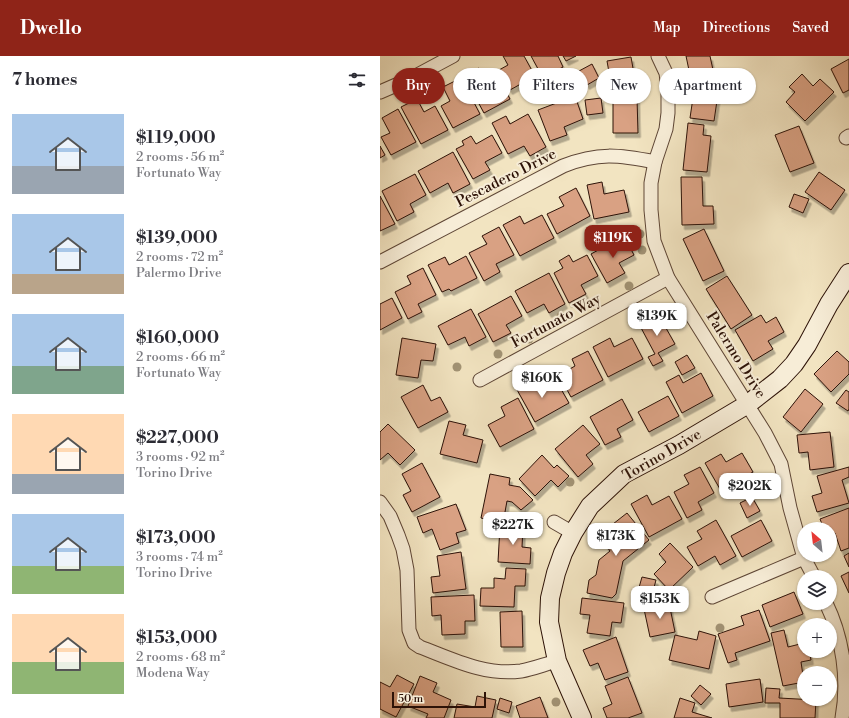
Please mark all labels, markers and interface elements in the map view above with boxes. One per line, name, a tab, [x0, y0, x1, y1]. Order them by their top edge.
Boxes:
text: Dwello	[20, 16, 82, 40]
text: Map	[653, 19, 681, 37]
text: Directions	[703, 19, 770, 37]
text: Saved	[792, 19, 829, 37]
chip: Buy	[392, 68, 445, 104]
chip: Rent	[453, 68, 511, 104]
chip: Filters	[519, 68, 588, 104]
chip: New	[596, 68, 651, 104]
chip: Apartment	[659, 68, 756, 104]
text: 7 homes	[12, 69, 77, 91]
icon: filters	[346, 69, 368, 91]
text: $119,000	[136, 127, 216, 149]
icon: home	[44, 130, 92, 178]
street label: Pescadero Drive	[452, 144, 560, 212]
text: 2 rooms · 56 m²	[136, 149, 224, 165]
text: Fortunato Way	[136, 165, 221, 181]
pin: $119K	[585, 225, 641, 259]
text: $139,000	[136, 227, 218, 249]
icon: home	[44, 230, 92, 278]
text: $119K	[593, 230, 633, 246]
text: 2 rooms · 72 m²	[136, 249, 223, 265]
text: Palermo Drive	[136, 265, 222, 281]
street label: Fortunato Way	[508, 289, 605, 353]
pin: $139K	[629, 303, 685, 337]
text: $139K	[637, 308, 677, 324]
street label: Palermo Drive	[702, 308, 770, 402]
text: $160,000	[136, 327, 219, 349]
icon: home	[44, 330, 92, 378]
text: 2 rooms · 66 m²	[136, 349, 225, 365]
text: Fortunato Way	[136, 365, 221, 381]
pin: $160K	[514, 365, 570, 399]
text: $160K	[521, 370, 563, 386]
street label: Torino Drive	[619, 425, 705, 485]
text: $227,000	[136, 427, 219, 449]
icon: home	[44, 430, 92, 478]
text: 3 rooms · 92 m²	[136, 449, 224, 465]
text: Torino Drive	[136, 465, 212, 481]
pin: $202K	[722, 473, 778, 507]
text: $202K	[728, 478, 772, 494]
pin: $227K	[485, 512, 541, 546]
text: $227K	[492, 517, 534, 533]
north arrow	[797, 522, 837, 562]
map controls	[797, 522, 837, 706]
pin: $173K	[588, 523, 644, 557]
text: $173,000	[136, 527, 216, 549]
text: $173K	[596, 528, 636, 544]
icon: home	[44, 530, 92, 578]
text: 3 rooms · 74 m²	[136, 549, 223, 565]
text: Torino Drive	[136, 565, 212, 581]
button: layers	[797, 570, 837, 610]
pin: $153K	[632, 586, 688, 620]
text: $153K	[640, 591, 680, 607]
button: +	[797, 618, 837, 658]
text: $153,000	[136, 627, 217, 649]
icon: home	[44, 630, 92, 678]
text: 2 rooms · 68 m²	[136, 649, 225, 665]
text: Modena Way	[136, 665, 210, 681]
button: −	[797, 666, 837, 706]
scale bar	[392, 690, 486, 709]
text: 50 m	[398, 692, 423, 706]

